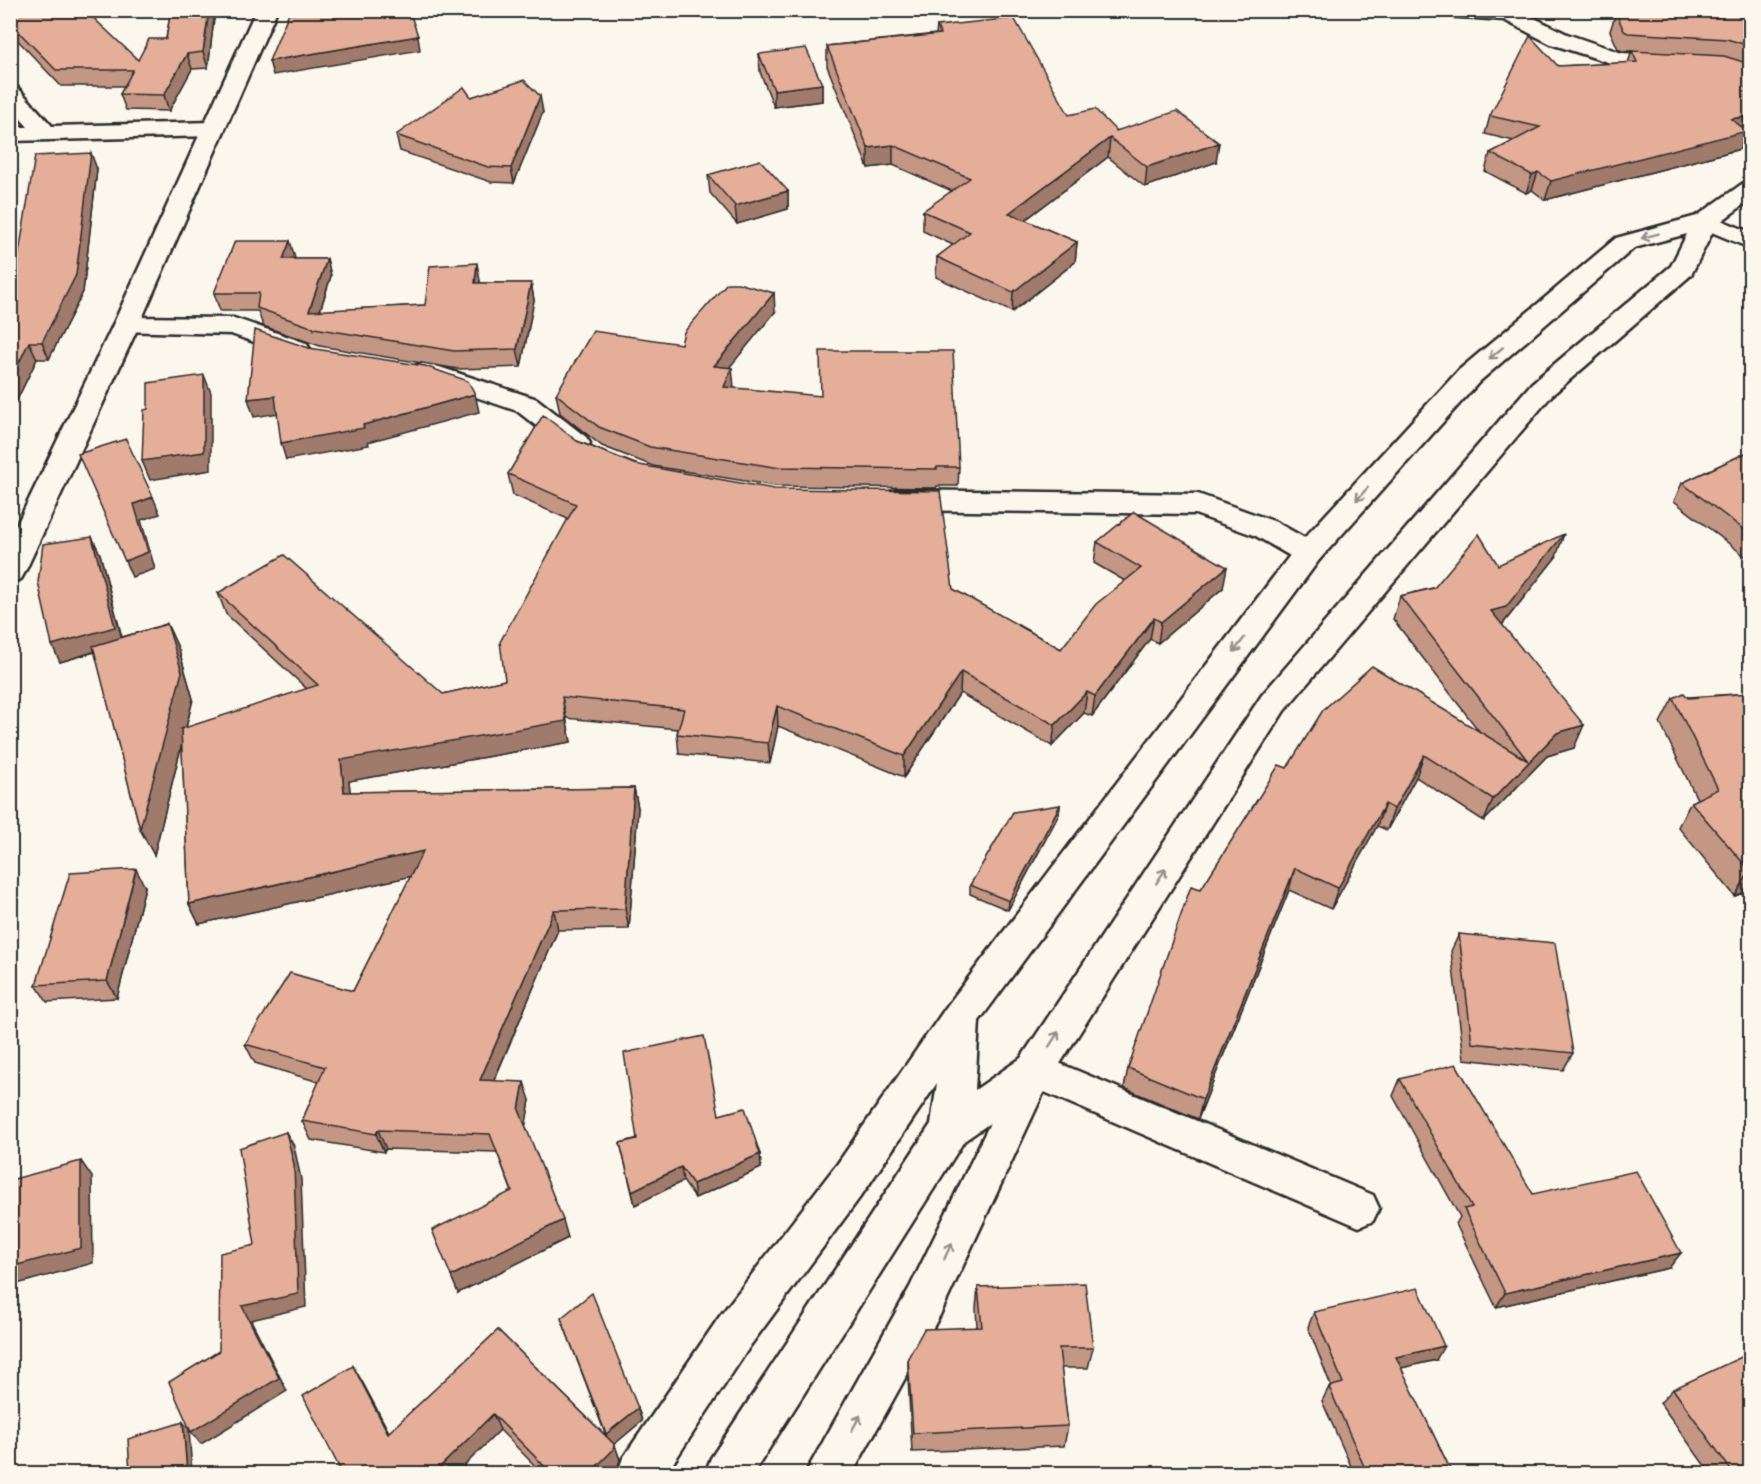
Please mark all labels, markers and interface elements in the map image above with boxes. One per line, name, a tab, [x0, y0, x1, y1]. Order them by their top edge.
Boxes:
one-way arrow	[1641, 231, 1660, 242]
one-way arrow	[1489, 346, 1504, 360]
one-way arrow	[1355, 486, 1369, 501]
one-way arrow	[1233, 636, 1245, 652]
one-way arrow	[1155, 868, 1167, 885]
one-way arrow	[1048, 1031, 1061, 1048]
one-way arrow	[943, 1243, 955, 1261]
one-way arrow	[851, 1414, 862, 1432]

